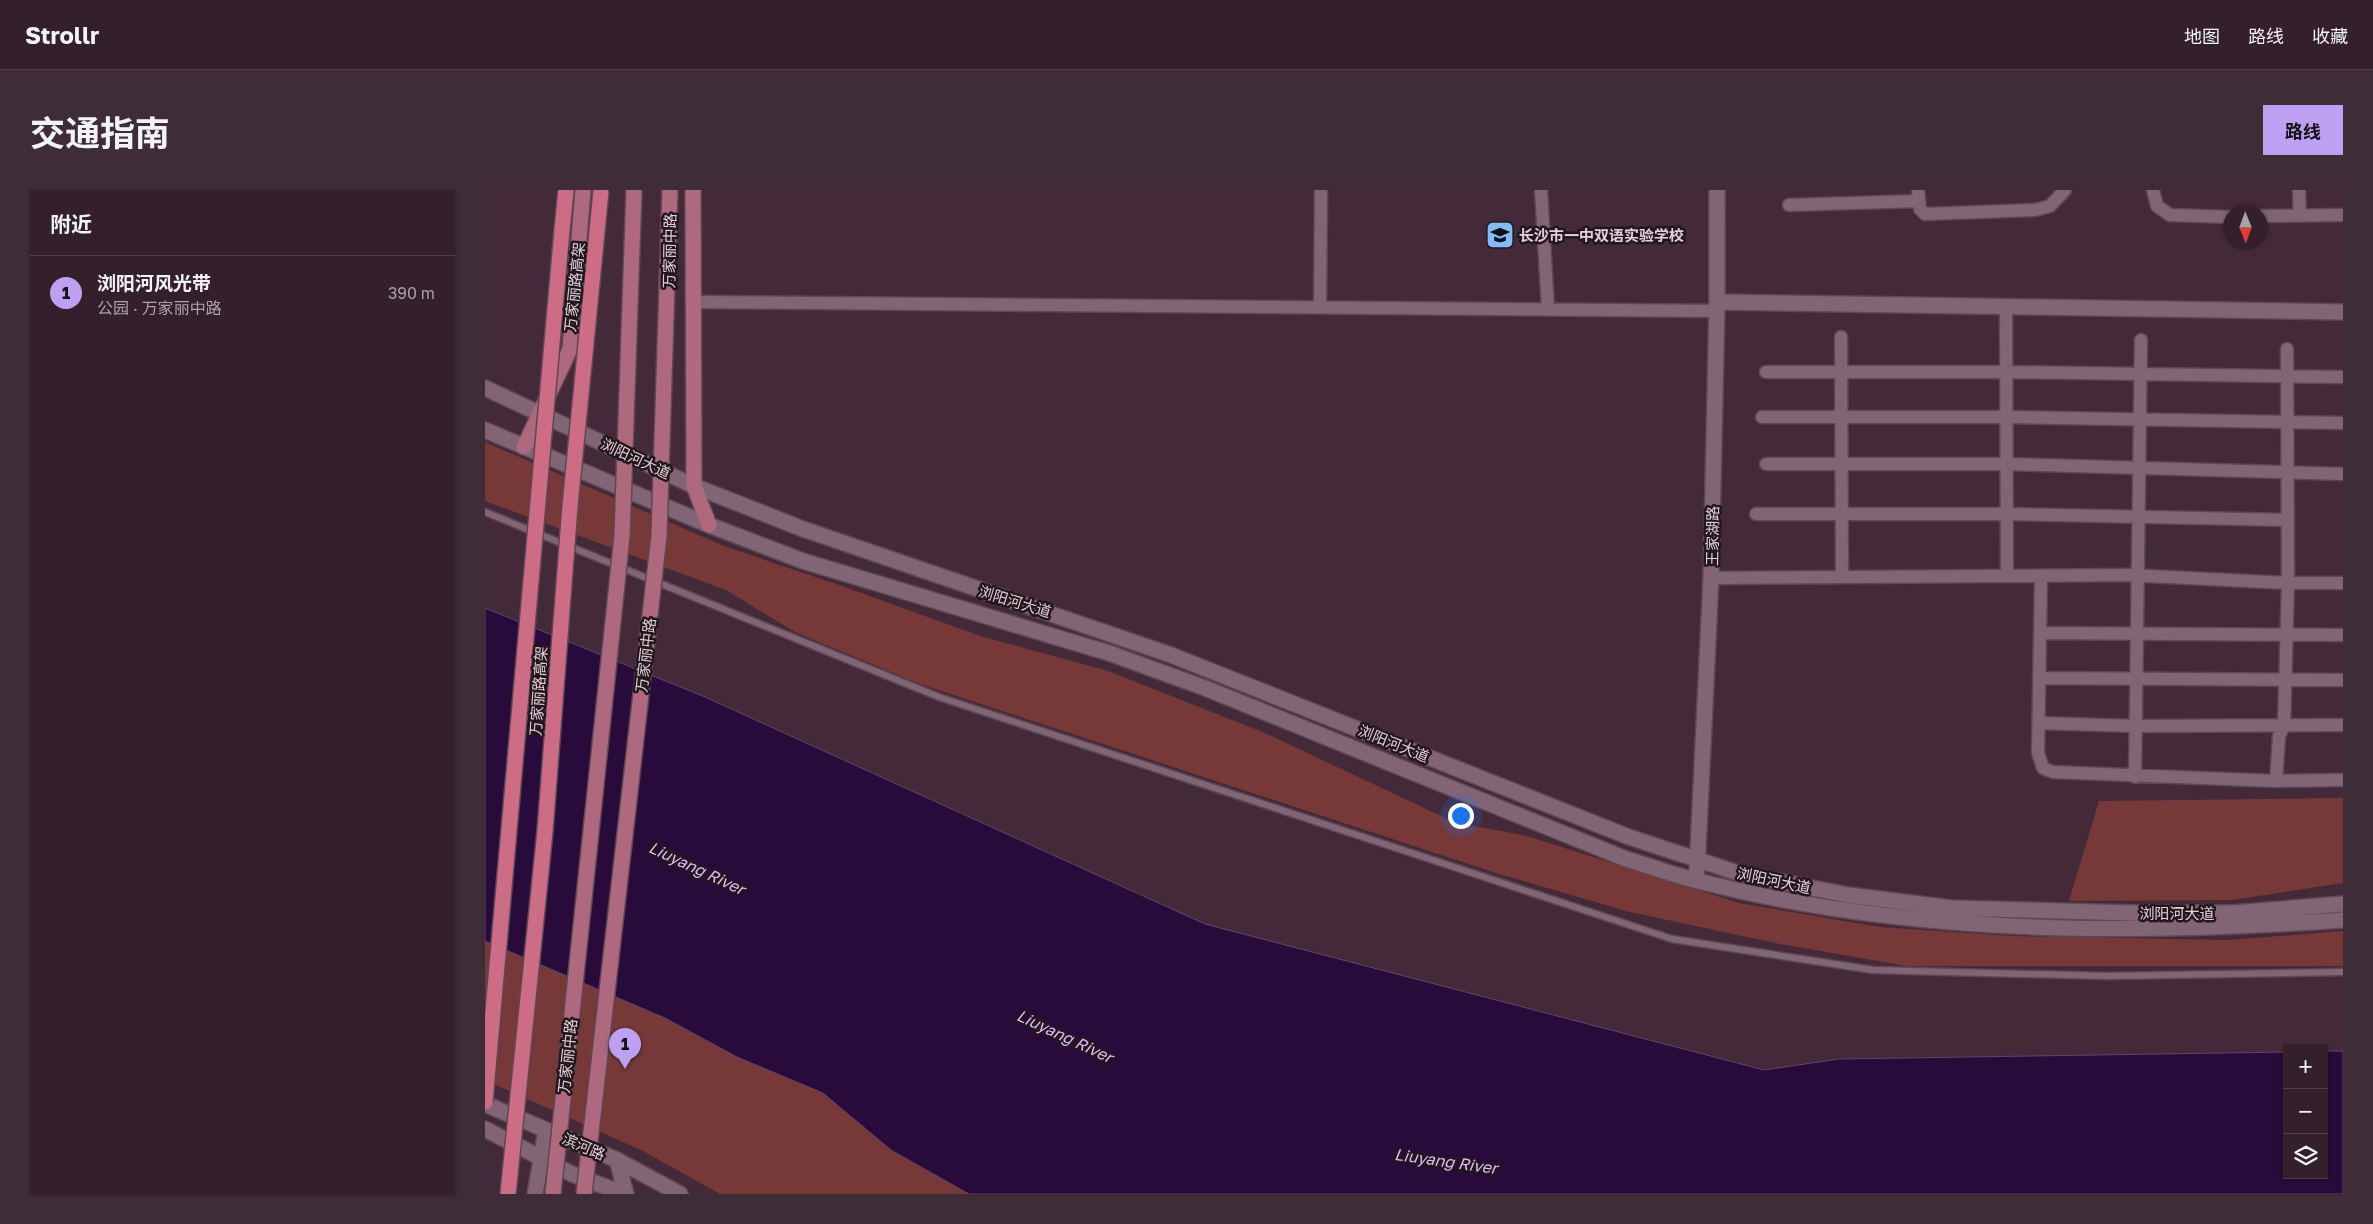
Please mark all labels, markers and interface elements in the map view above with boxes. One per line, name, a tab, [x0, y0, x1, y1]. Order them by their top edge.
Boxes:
text: Strollr	[25, 20, 99, 49]
text: 地图	[2184, 25, 2220, 47]
text: 路线	[2248, 25, 2284, 47]
text: 收藏	[2312, 25, 2348, 47]
button: 路线	[2263, 105, 2343, 155]
text: 交通指南	[30, 112, 170, 154]
north arrow	[2223, 205, 2268, 250]
text: 附近	[50, 211, 92, 237]
street label: 万家丽中路	[659, 213, 679, 289]
school or university icon: 长沙市一中双语实验学校	[1485, 220, 1515, 250]
place label: 长沙市一中双语实验学校	[1519, 226, 1684, 244]
street label: 万家丽路高架	[560, 241, 588, 333]
text: 浏阳河风光带	[97, 271, 211, 294]
text: 1	[62, 283, 70, 303]
text: 390 m	[388, 283, 435, 303]
text: 公园 · 万家丽中路	[97, 298, 222, 318]
street label: 浏阳河大道	[598, 434, 674, 482]
street label: 王家湖路	[1702, 506, 1722, 566]
street label: 浏阳河大道	[976, 581, 1054, 621]
street label: 万家丽中路	[631, 617, 659, 693]
street label: 万家丽路高架	[526, 645, 550, 737]
street label: 浏阳河大道	[1356, 721, 1432, 765]
your location	[1448, 803, 1474, 829]
water label: Liuyang River	[646, 837, 751, 900]
street label: 浏阳河大道	[1735, 863, 1813, 897]
street label: 浏阳河大道	[2139, 904, 2215, 922]
water label: Liuyang River	[1014, 1005, 1119, 1068]
street label: 万家丽中路	[554, 1018, 580, 1094]
pin: 1	[609, 1028, 641, 1069]
map controls	[2283, 1044, 2328, 1179]
button: +	[2283, 1044, 2328, 1089]
button: −	[2283, 1089, 2328, 1134]
street label: 滨河路	[560, 1129, 608, 1163]
button: layers	[2283, 1134, 2328, 1179]
water label: Liuyang River	[1393, 1144, 1501, 1178]

